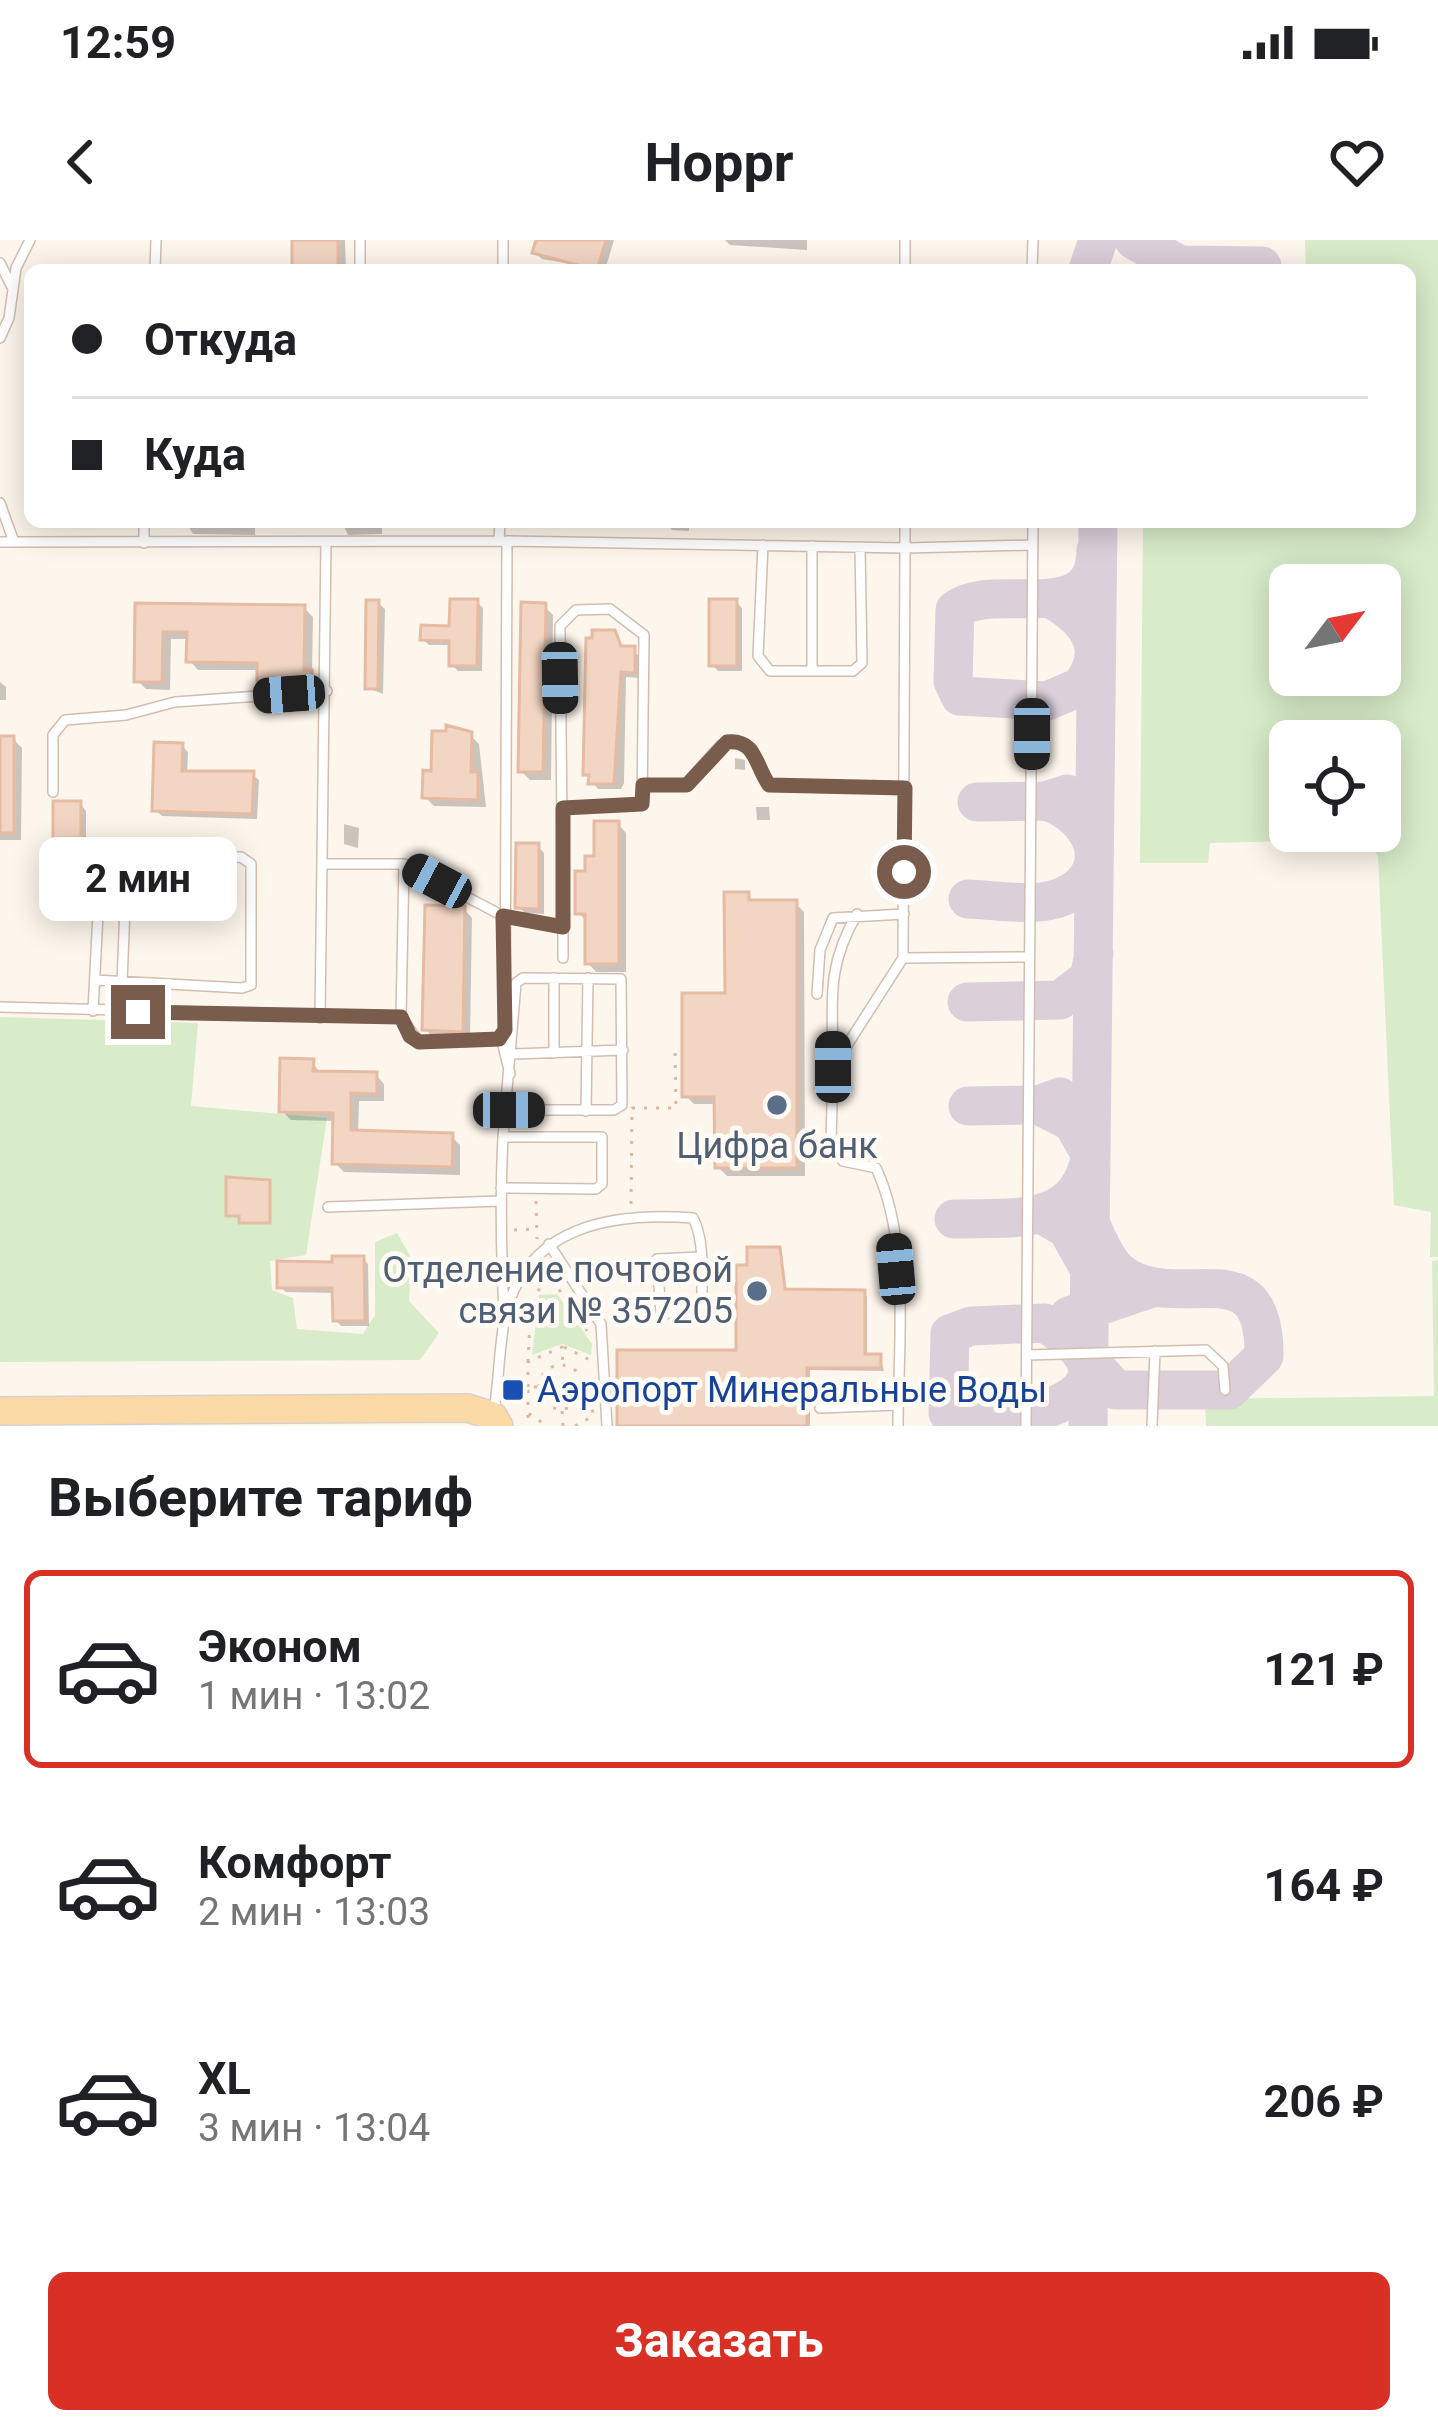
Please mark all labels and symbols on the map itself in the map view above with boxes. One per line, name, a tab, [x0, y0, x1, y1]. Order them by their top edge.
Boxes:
north arrow	[1269, 564, 1401, 696]
car	[541, 642, 579, 714]
car	[252, 674, 326, 714]
car	[1014, 698, 1050, 770]
callout: 2 мин	[39, 838, 237, 922]
route start	[877, 845, 931, 899]
car	[397, 848, 477, 914]
route end	[111, 985, 165, 1039]
car	[815, 1031, 851, 1103]
car	[473, 1092, 545, 1128]
marker: Цифра банк	[764, 1092, 790, 1118]
place label: Цифра банк	[676, 1125, 878, 1167]
car	[875, 1232, 917, 1306]
place label: Отделение почтовой связи № 357205	[382, 1249, 733, 1332]
marker: Отделение почтовой связи № 357205	[744, 1278, 770, 1304]
place label: Аэропорт Минеральные Воды	[537, 1369, 1047, 1411]
marker: Аэропорт Минеральные Воды	[500, 1377, 526, 1403]

